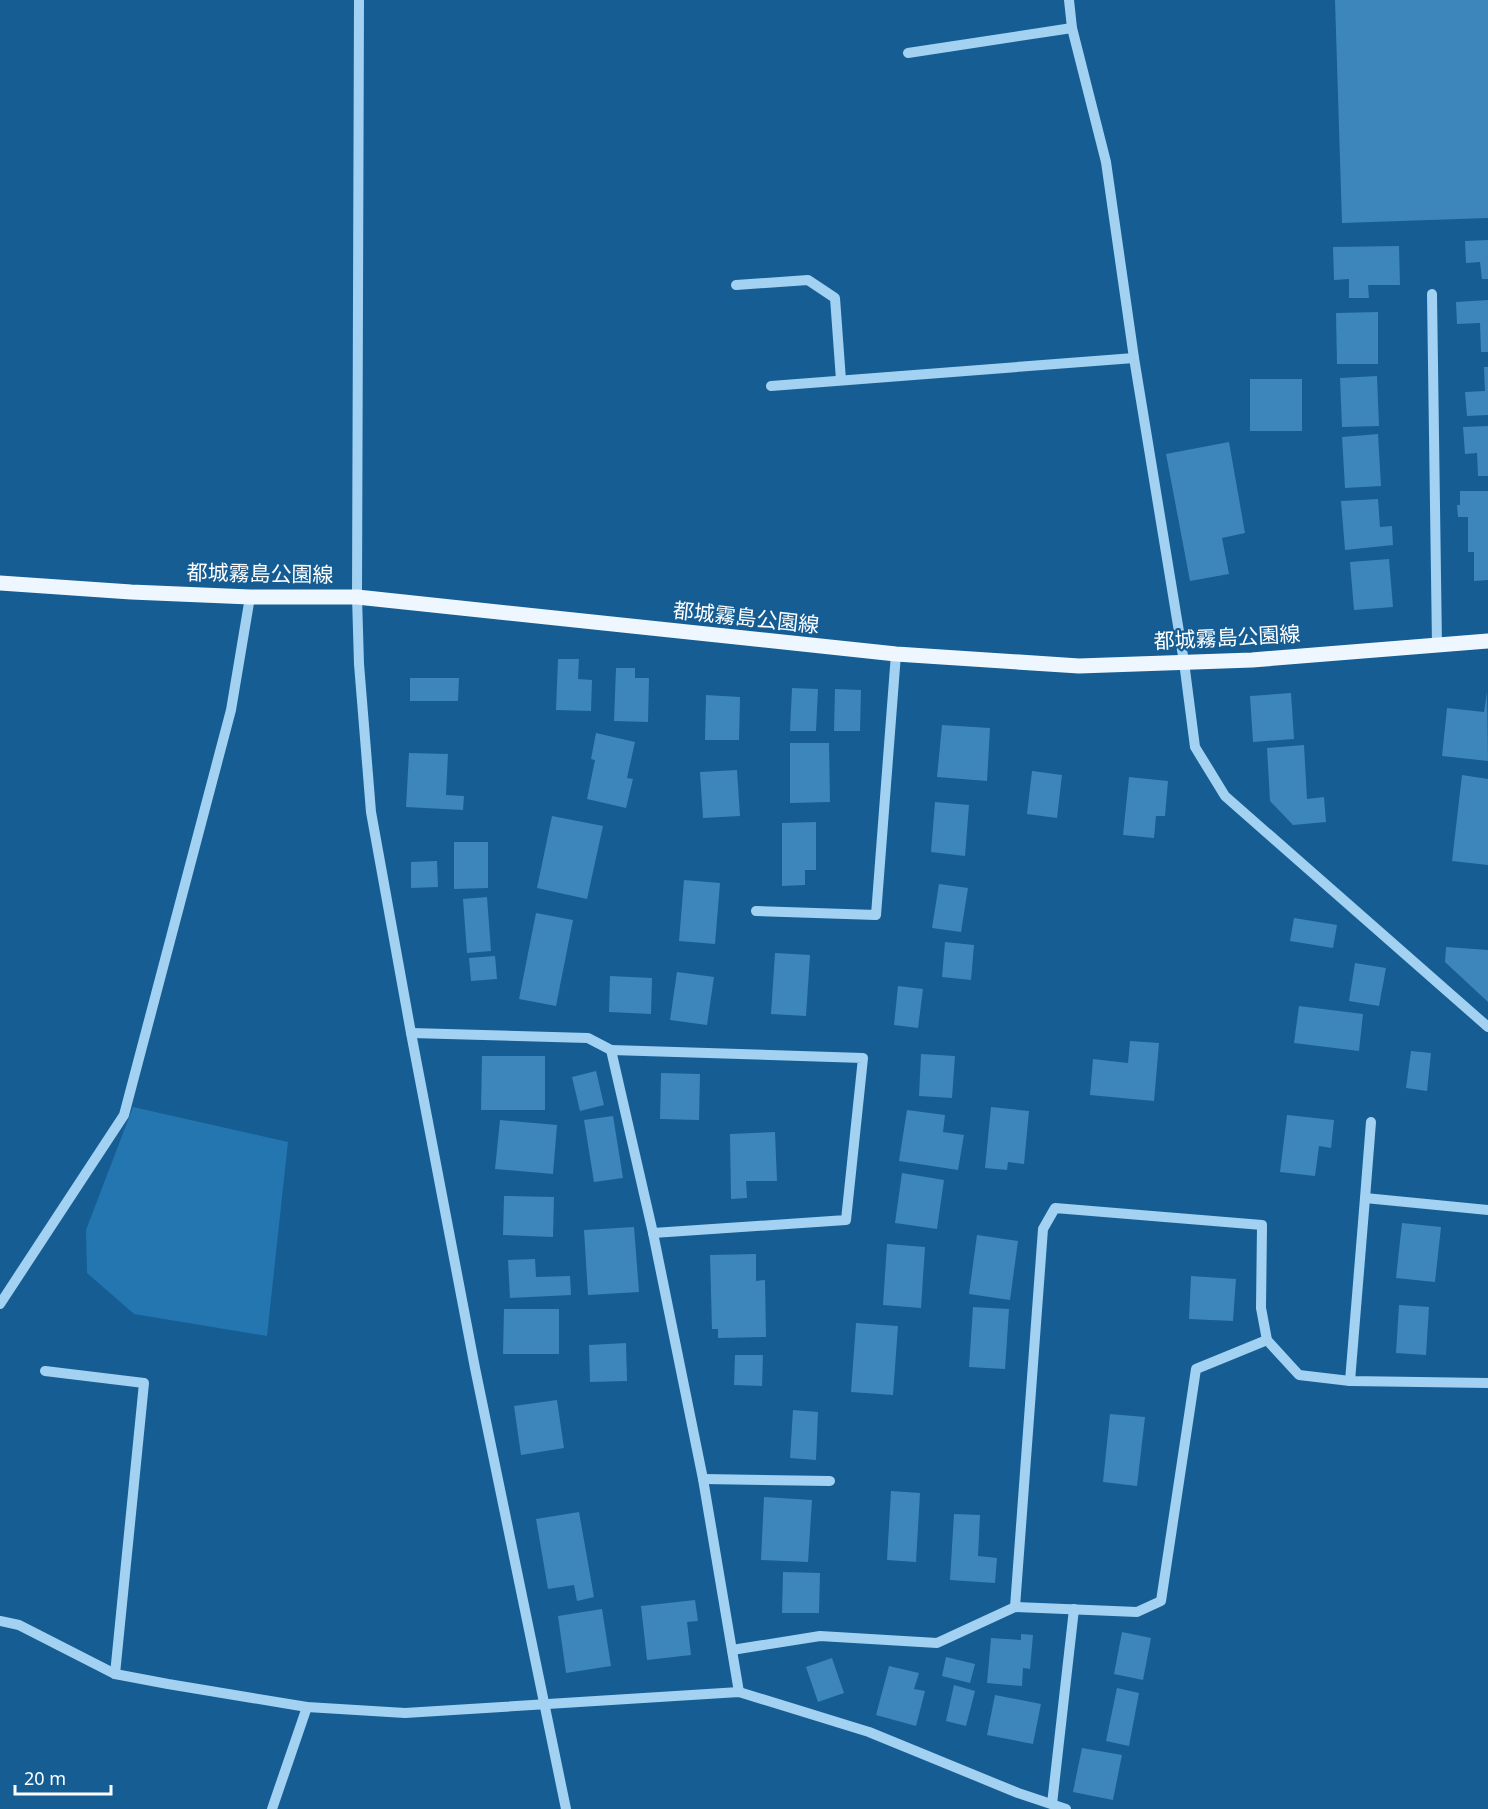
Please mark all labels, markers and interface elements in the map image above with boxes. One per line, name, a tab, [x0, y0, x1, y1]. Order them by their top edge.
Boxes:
street label: 都城霧島公園線	[186, 558, 334, 588]
street label: 都城霧島公園線	[672, 595, 821, 639]
street label: 都城霧島公園線	[1153, 619, 1301, 655]
scale bar	[15, 1758, 111, 1796]
text: 20 m	[24, 1766, 66, 1790]

